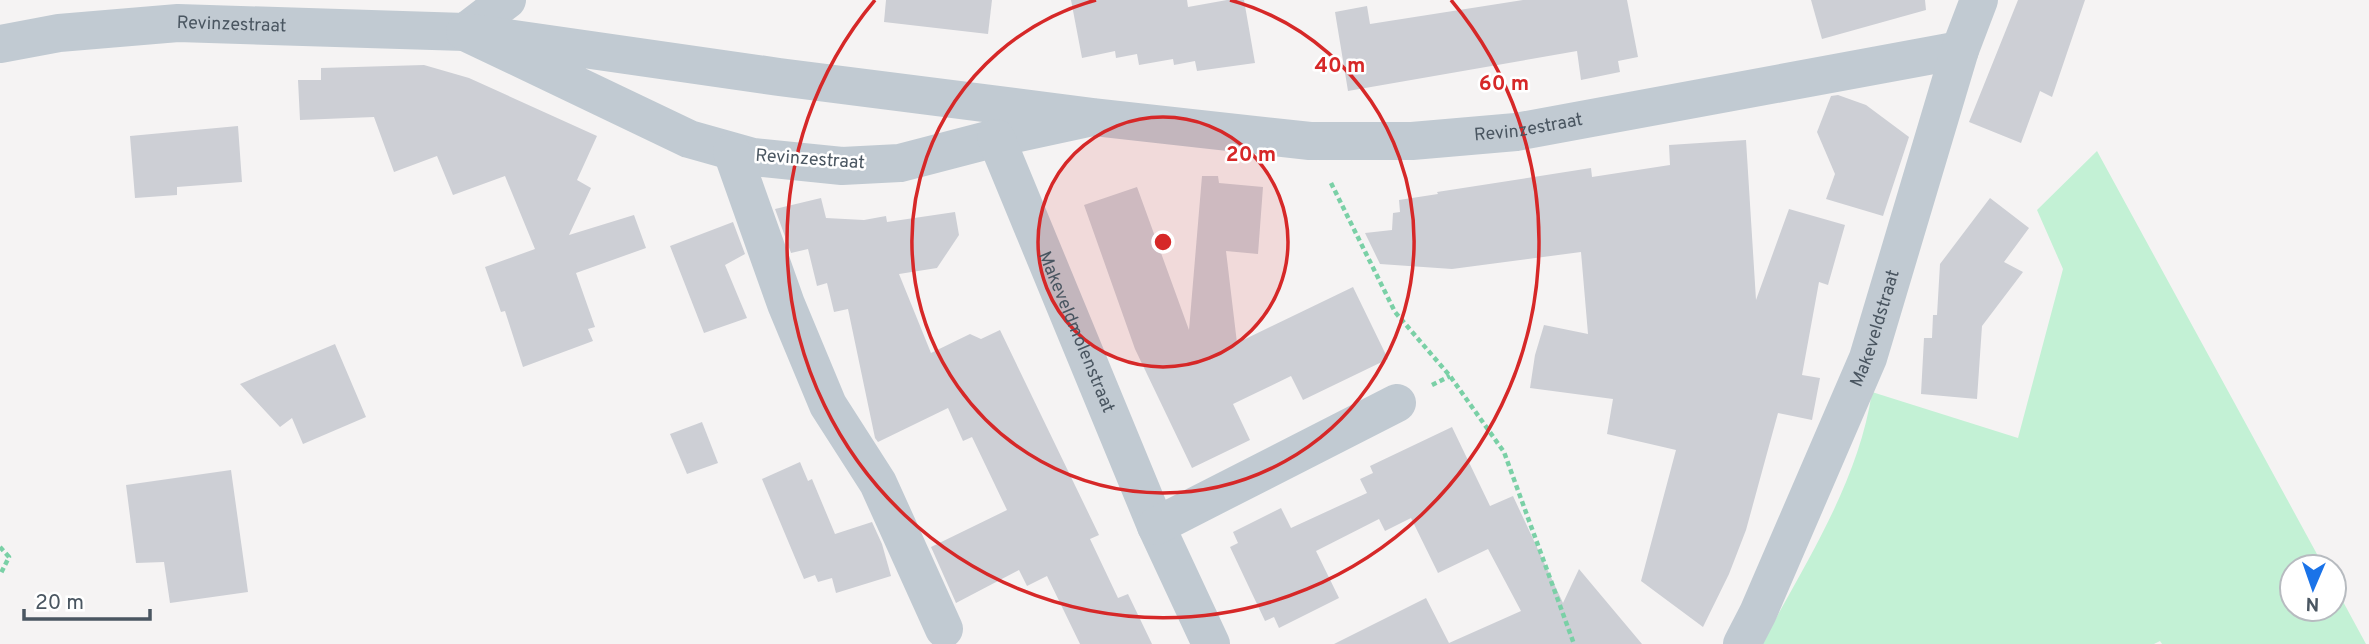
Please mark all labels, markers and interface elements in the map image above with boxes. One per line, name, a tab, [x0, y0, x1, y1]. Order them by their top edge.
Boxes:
street label: Revinzestraat	[176, 11, 287, 38]
text: 40 m	[1315, 53, 1365, 80]
text: 60 m	[1479, 71, 1529, 98]
street label: Revinzestraat	[1473, 108, 1585, 147]
text: 20 m	[1226, 142, 1276, 169]
street label: Revinzestraat	[754, 145, 866, 175]
centre of rings	[1151, 230, 1175, 254]
street label: Makeveldmolenstraat	[1033, 248, 1120, 416]
street label: Makeveldstraat	[1845, 267, 1905, 391]
north arrow	[2278, 553, 2348, 623]
scale bar	[24, 578, 150, 622]
text: 20 m	[35, 590, 84, 617]
text: N	[2305, 591, 2320, 615]

